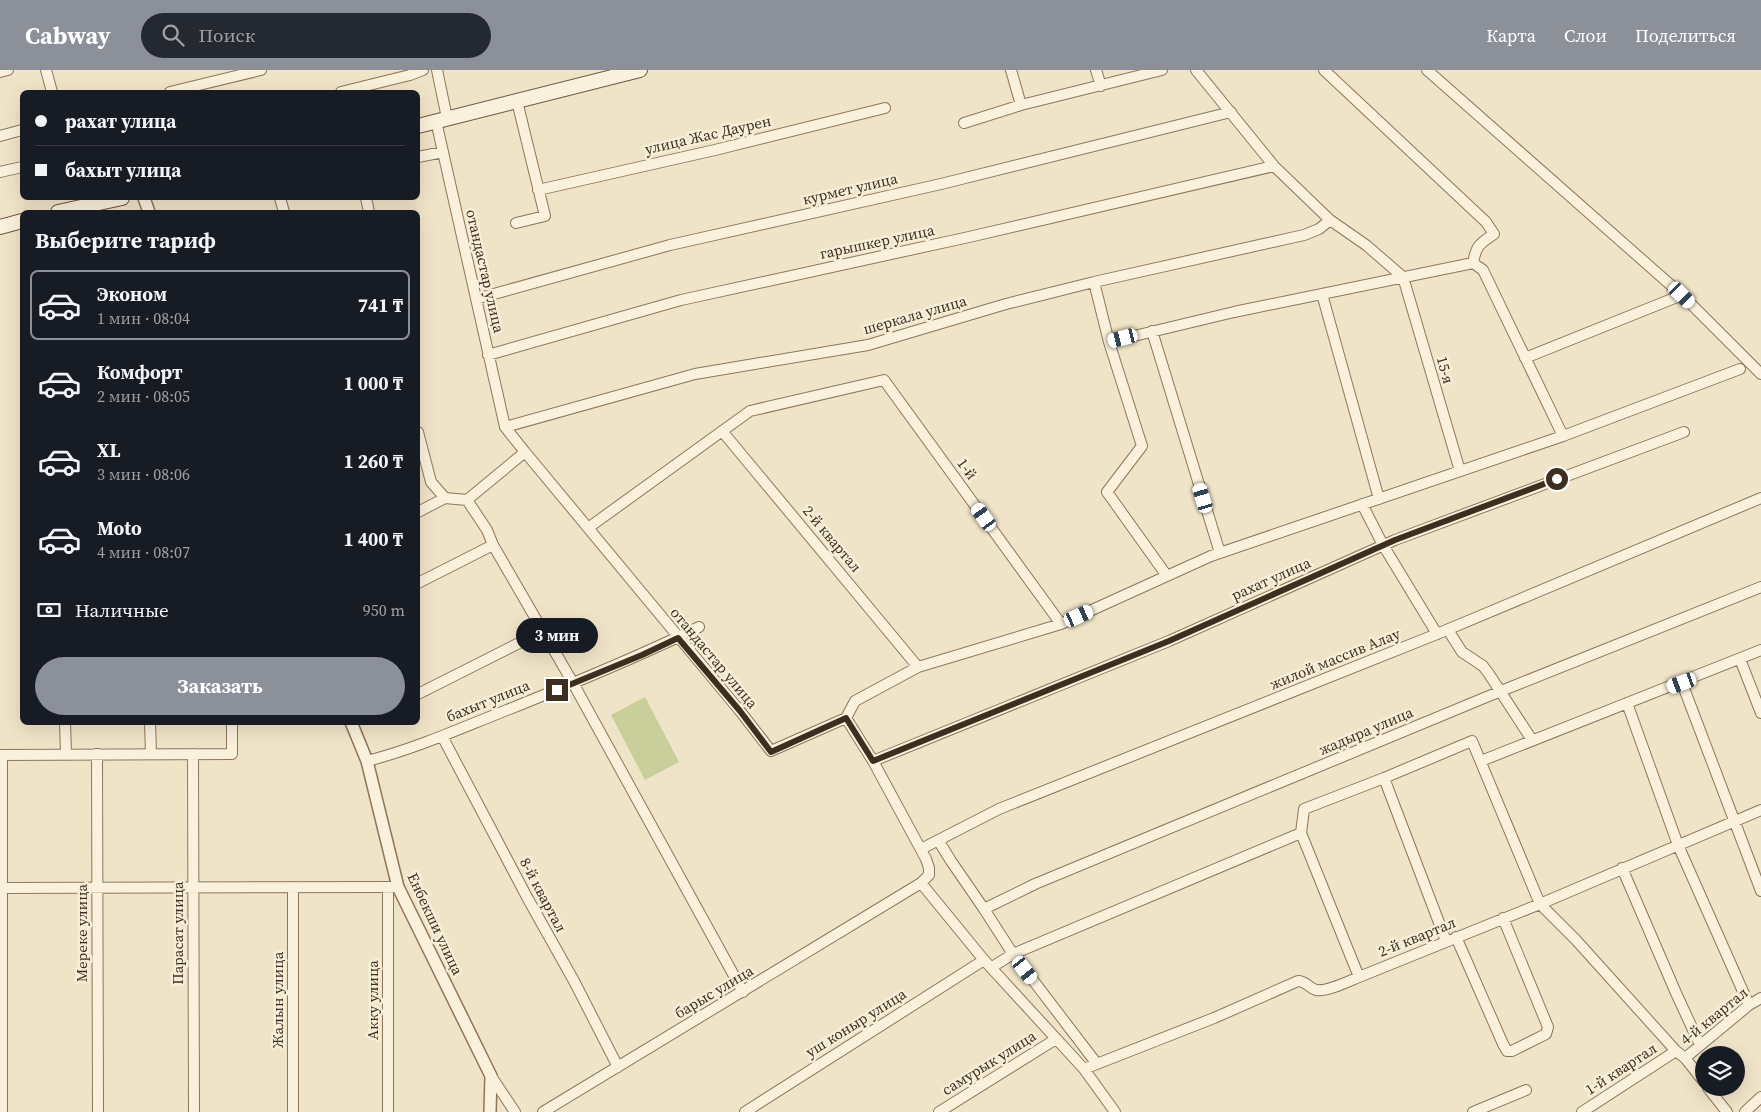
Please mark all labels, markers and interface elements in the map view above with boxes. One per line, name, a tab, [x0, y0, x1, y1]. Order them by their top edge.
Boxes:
search box	[141, 13, 491, 58]
text: Cabway	[25, 19, 111, 52]
icon: search	[159, 21, 187, 49]
text: Поиск	[199, 22, 255, 48]
text: Карта	[1486, 23, 1536, 48]
text: Слои	[1564, 23, 1607, 48]
text: Поделиться	[1635, 23, 1736, 48]
text: рахат улица	[65, 108, 176, 134]
street label: улица Жас Даурен	[643, 110, 773, 159]
text: бахыт улица	[65, 157, 181, 183]
street label: курмет улица	[800, 167, 900, 210]
street label: отандастар улица	[461, 207, 510, 335]
street label: гарышкер улица	[818, 219, 937, 264]
text: Выберите тариф	[35, 225, 216, 255]
car	[1666, 279, 1697, 311]
text: Эконом	[97, 281, 167, 307]
icon: car	[37, 283, 82, 328]
street label: шеркала улица	[861, 290, 969, 339]
text: 741 ₸	[358, 292, 403, 318]
text: 1 мин · 08:04	[97, 307, 190, 329]
car	[1106, 327, 1139, 349]
street label: 15-я	[1432, 354, 1459, 386]
text: Комфорт	[97, 359, 183, 385]
icon: car	[37, 361, 82, 406]
text: 1 000 ₸	[343, 370, 403, 396]
text: 2 мин · 08:05	[97, 385, 190, 407]
text: XL	[97, 437, 120, 463]
icon: car	[37, 439, 82, 484]
text: 1 260 ₸	[343, 448, 403, 474]
street label: 1-й	[952, 454, 983, 484]
text: 3 мин · 08:06	[97, 463, 190, 485]
route start	[1546, 468, 1568, 490]
car	[1191, 481, 1214, 515]
car	[969, 500, 998, 534]
street label: 2-й квартал	[798, 501, 867, 577]
text: Moto	[97, 515, 142, 541]
icon: car	[37, 517, 82, 562]
text: 1 400 ₸	[343, 526, 403, 552]
text: 4 мин · 08:07	[97, 541, 190, 563]
street label: рахат улица	[1228, 552, 1314, 605]
icon: cash	[35, 596, 63, 624]
text: Наличные	[75, 597, 169, 623]
text: 950 m	[363, 599, 405, 621]
street label: отандастар улица	[666, 603, 763, 713]
car	[1062, 603, 1095, 629]
callout: 3 мин	[516, 618, 598, 652]
street label: жилой массив Алау	[1266, 623, 1403, 694]
text: 3 мин	[535, 624, 579, 646]
button: Заказать	[35, 657, 405, 715]
car	[1665, 671, 1698, 695]
street label: бахыт улица	[443, 674, 533, 727]
route end	[546, 679, 568, 701]
street label: жадыра улица	[1315, 701, 1416, 760]
street label: 8-й квартал	[515, 854, 572, 936]
street label: Енбекши улица	[403, 869, 469, 979]
street label: Парасат улица	[167, 881, 188, 985]
street label: Мереке улица	[71, 883, 92, 982]
street label: 2-й квартал	[1375, 911, 1459, 962]
street label: Жалын улица	[267, 951, 288, 1048]
car	[1009, 954, 1040, 986]
street label: Акку улица	[362, 960, 383, 1040]
street label: барыс улица	[670, 960, 757, 1023]
street label: 4-й квартал	[1675, 982, 1752, 1049]
street label: уш коныр улица	[801, 983, 910, 1062]
street label: самурык улица	[938, 1025, 1040, 1100]
street label: 1-й квартал	[1581, 1038, 1661, 1100]
map controls	[1695, 1046, 1745, 1096]
button: layers	[1695, 1046, 1745, 1096]

